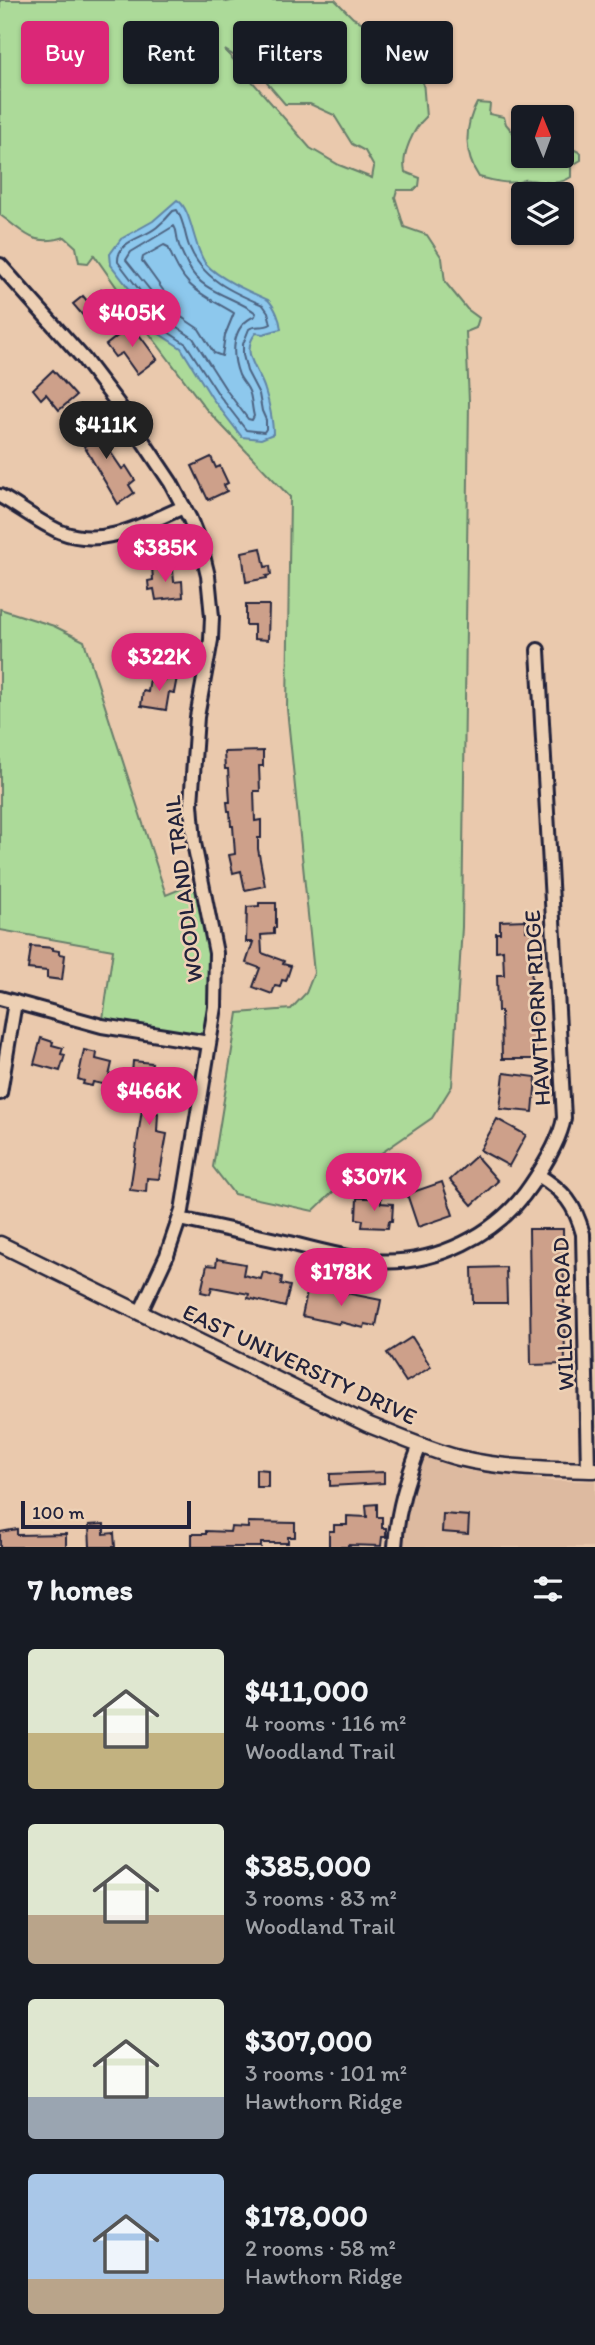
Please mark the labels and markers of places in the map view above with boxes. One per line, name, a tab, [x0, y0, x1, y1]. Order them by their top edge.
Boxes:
pin: $405K	[83, 290, 181, 349]
pin: $411K	[57, 402, 155, 461]
pin: $385K	[116, 524, 214, 584]
pin: $322K	[110, 634, 208, 693]
pin: $466K	[100, 1068, 198, 1127]
pin: $307K	[325, 1154, 423, 1213]
pin: $178K	[292, 1248, 390, 1308]

